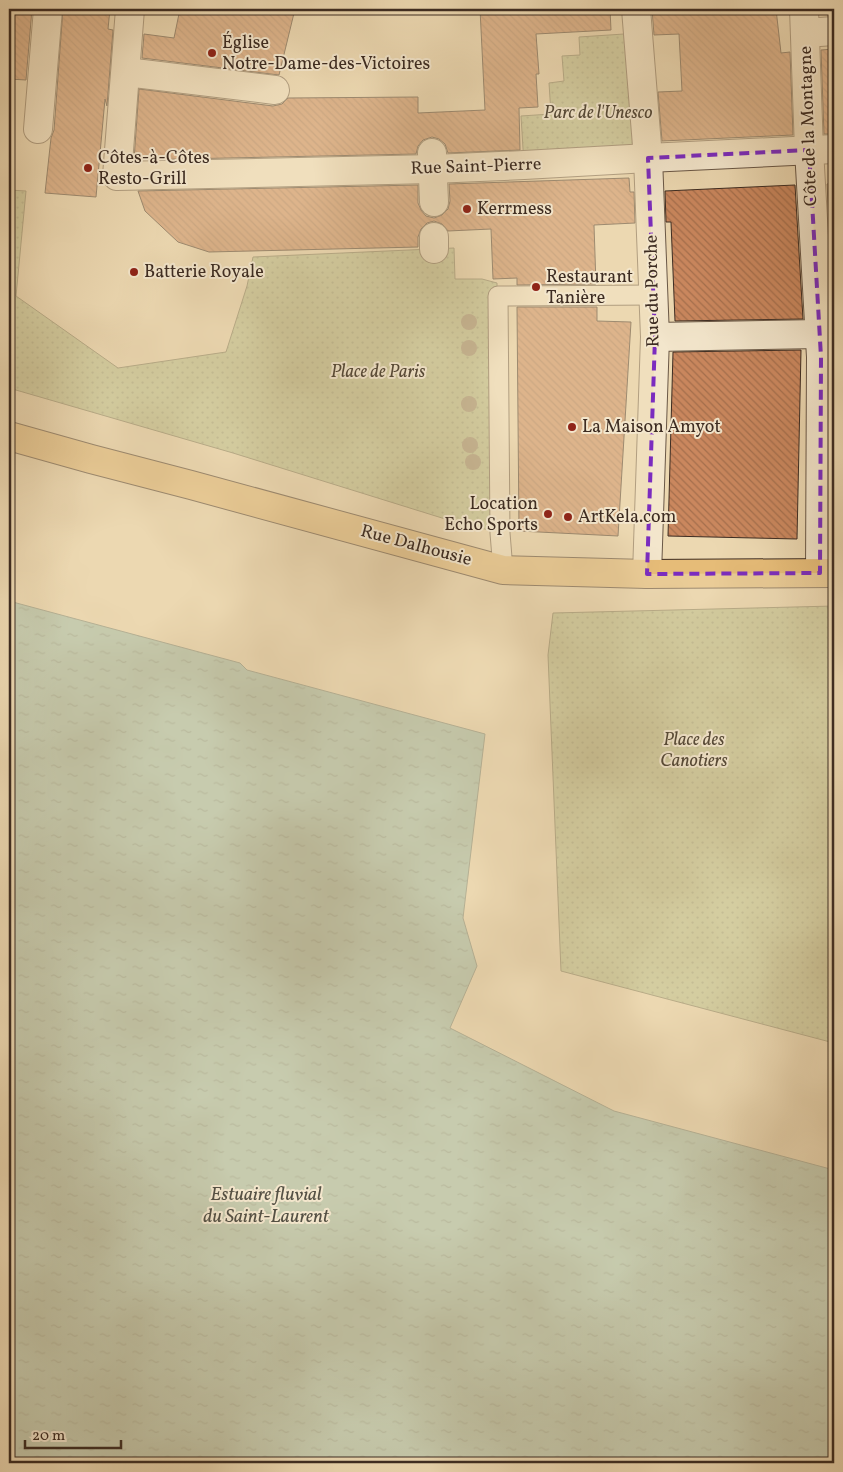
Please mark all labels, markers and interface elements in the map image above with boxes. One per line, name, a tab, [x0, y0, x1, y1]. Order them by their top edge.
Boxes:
place label: Église Notre-Dame-des-Victoires	[222, 31, 430, 77]
street label: Côte de la Montagne	[794, 45, 824, 207]
marker: Église Notre-Dame-des-Victoires	[206, 47, 218, 59]
park label: Parc de l'Unesco	[544, 101, 652, 126]
place label: Côtes-à-Côtes Resto-Grill	[98, 146, 210, 192]
street label: Rue Saint-Pierre	[410, 152, 542, 182]
marker: Côtes-à-Côtes Resto-Grill	[82, 162, 94, 174]
place label: Kerrmess	[477, 197, 552, 222]
marker: Kerrmess	[461, 203, 473, 215]
street label: Rue du Porche	[640, 235, 666, 347]
place label: Batterie Royale	[144, 260, 264, 285]
place label: Restaurant Tanière	[546, 265, 633, 311]
marker: Batterie Royale	[128, 266, 140, 278]
marker: Restaurant Tanière	[530, 281, 542, 293]
park label: Place de Paris	[331, 360, 426, 385]
place label: La Maison Amyot	[582, 415, 721, 440]
marker: La Maison Amyot	[566, 421, 578, 433]
place label: Location Echo Sports	[444, 492, 538, 538]
place label: ArtKela.com	[578, 505, 677, 530]
marker: Location Echo Sports	[542, 508, 554, 520]
marker: ArtKela.com	[562, 511, 574, 523]
street label: Rue Dalhousie	[358, 519, 474, 573]
park label: Place des Canotiers	[660, 728, 728, 774]
water label: Estuaire fluvial du Saint-Laurent	[203, 1182, 330, 1230]
scale bar	[25, 1417, 121, 1449]
text: 20 m	[32, 1426, 65, 1447]

